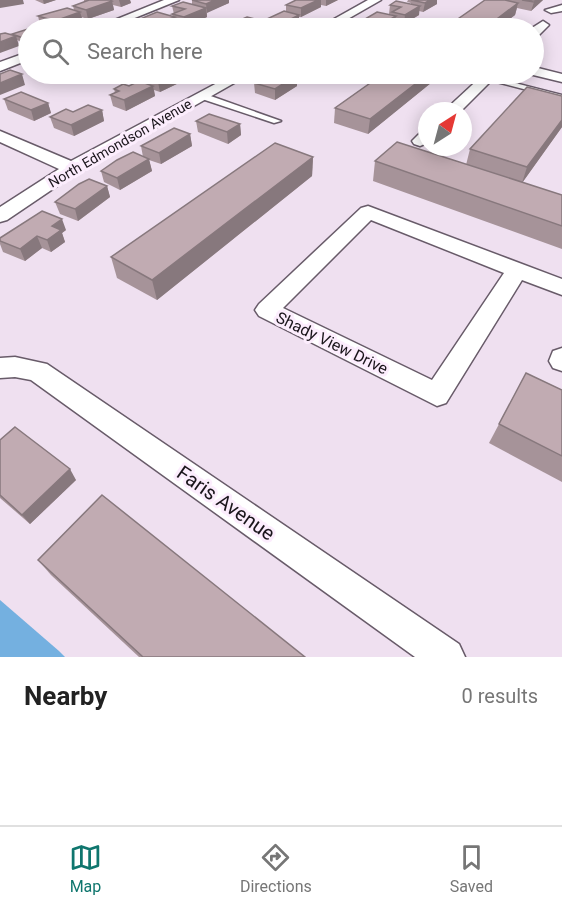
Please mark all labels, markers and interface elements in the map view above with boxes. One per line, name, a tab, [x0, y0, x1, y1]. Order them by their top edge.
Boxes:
search box	[18, 18, 544, 84]
icon: search	[39, 35, 72, 68]
text: Search here	[87, 39, 203, 64]
street label: North Edmondson Avenue	[46, 95, 194, 191]
north arrow	[418, 102, 472, 156]
street label: Shady View Drive	[273, 308, 391, 378]
street label: Faris Avenue	[172, 460, 280, 546]
text: Nearby	[24, 681, 107, 711]
text: 0 results	[462, 684, 538, 708]
tab: Map	[69, 841, 102, 896]
tab: Directions	[240, 841, 312, 896]
tab: Saved	[450, 841, 493, 896]

